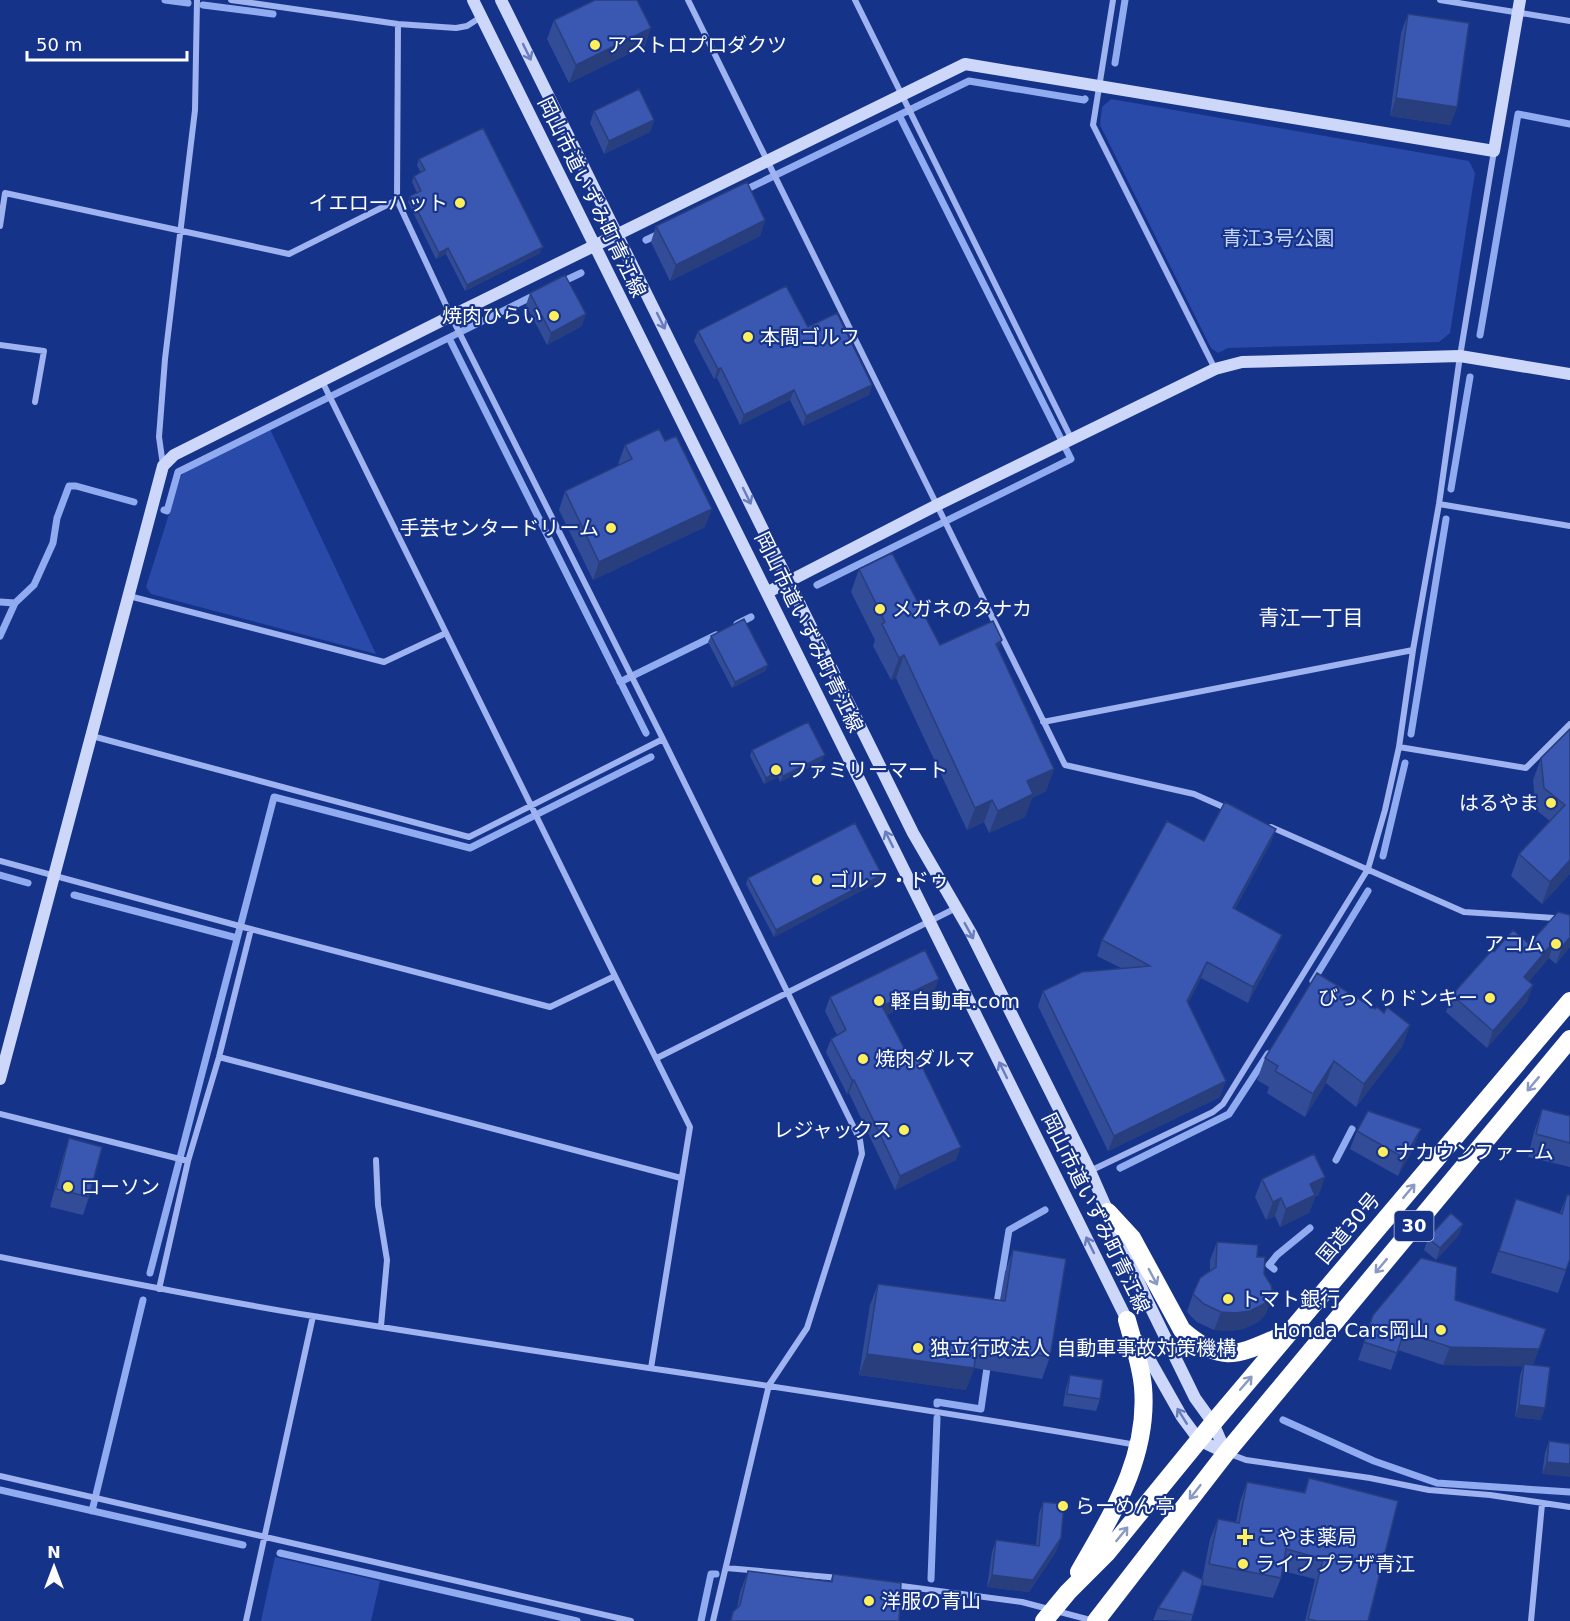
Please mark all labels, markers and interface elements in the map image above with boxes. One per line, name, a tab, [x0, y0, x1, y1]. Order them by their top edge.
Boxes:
scale bar	[27, 24, 188, 62]
place label: アストロプロダクツ	[607, 33, 787, 57]
text: 50 m	[36, 34, 82, 55]
marker: アストロプロダクツ	[588, 38, 602, 52]
one-way arrow	[522, 43, 534, 61]
street label: 岡山市道いずみ町青江線	[533, 93, 651, 301]
place label: イエローハット	[309, 191, 448, 215]
marker: イエローハット	[453, 196, 467, 210]
park label: 青江3号公園	[1222, 226, 1334, 250]
place label: 焼肉ひらい	[442, 304, 542, 328]
marker: 焼肉ひらい	[547, 309, 561, 323]
one-way arrow	[655, 312, 667, 330]
place label: 本間ゴルフ	[760, 325, 860, 349]
marker: 本間ゴルフ	[741, 330, 755, 344]
one-way arrow	[741, 487, 753, 504]
place label: 手芸センタードリーム	[400, 516, 599, 540]
marker: 手芸センタードリーム	[604, 521, 618, 535]
street label: 岡山市道いずみ町青江線	[750, 528, 868, 736]
place label: メガネのタナカ	[892, 597, 1032, 621]
marker: メガネのタナカ	[873, 602, 887, 616]
district label: 青江一丁目	[1259, 606, 1364, 630]
place label: ファミリーマート	[788, 758, 948, 782]
marker: ファミリーマート	[769, 763, 783, 777]
place label: はるやま	[1459, 791, 1539, 815]
marker: はるやま	[1544, 796, 1558, 810]
one-way arrow	[883, 830, 895, 848]
place label: ゴルフ・ドゥ	[829, 868, 949, 892]
marker: ゴルフ・ドゥ	[810, 873, 824, 887]
one-way arrow	[963, 922, 975, 939]
place label: アコム	[1484, 932, 1544, 956]
marker: アコム	[1549, 937, 1563, 951]
place label: びっくりドンキー	[1318, 986, 1478, 1010]
place label: 軽自動車.com	[891, 989, 1020, 1013]
marker: びっくりドンキー	[1483, 991, 1497, 1005]
marker: 軽自動車.com	[872, 994, 886, 1008]
place label: 焼肉ダルマ	[875, 1047, 975, 1071]
marker: 焼肉ダルマ	[856, 1052, 870, 1066]
one-way arrow	[997, 1061, 1009, 1079]
one-way arrow	[1526, 1076, 1539, 1092]
street label: 岡山市道いずみ町青江線	[1037, 1109, 1155, 1317]
place label: レジャックス	[774, 1118, 892, 1142]
marker: レジャックス	[897, 1123, 911, 1137]
place label: ナカウンファーム	[1395, 1140, 1554, 1164]
marker: ナカウンファーム	[1376, 1145, 1390, 1159]
place label: ローソン	[80, 1175, 160, 1199]
marker: ローソン	[61, 1180, 75, 1194]
one-way arrow	[1402, 1184, 1416, 1199]
street label: 国道30号	[1311, 1188, 1385, 1268]
road number: 30	[1394, 1211, 1434, 1241]
one-way arrow	[1083, 1236, 1095, 1254]
one-way arrow	[1374, 1258, 1388, 1273]
one-way arrow	[1147, 1268, 1159, 1285]
place label: トマト銀行	[1240, 1287, 1340, 1311]
marker: トマト銀行	[1221, 1292, 1235, 1306]
place label: Honda Cars岡山	[1273, 1318, 1429, 1342]
marker: Honda Cars岡山	[1434, 1323, 1448, 1337]
place label: 独立行政法人 自動車事故対策機構	[930, 1336, 1236, 1360]
marker: 独立行政法人 自動車事故対策機構	[911, 1341, 925, 1355]
one-way arrow	[1240, 1375, 1253, 1391]
one-way arrow	[1176, 1408, 1188, 1425]
one-way arrow	[1188, 1484, 1201, 1500]
place label: らーめん亭	[1075, 1494, 1175, 1518]
marker: らーめん亭	[1056, 1499, 1070, 1513]
place label: こやま薬局	[1257, 1525, 1357, 1549]
one-way arrow	[1116, 1526, 1129, 1542]
marker: こやま薬局	[1238, 1530, 1252, 1544]
north arrow	[24, 1537, 84, 1597]
text: N	[47, 1543, 61, 1562]
place label: ライフプラザ青江	[1255, 1552, 1415, 1576]
marker: ライフプラザ青江	[1236, 1557, 1250, 1571]
place label: 洋服の青山	[881, 1589, 981, 1613]
marker: 洋服の青山	[862, 1594, 876, 1608]

